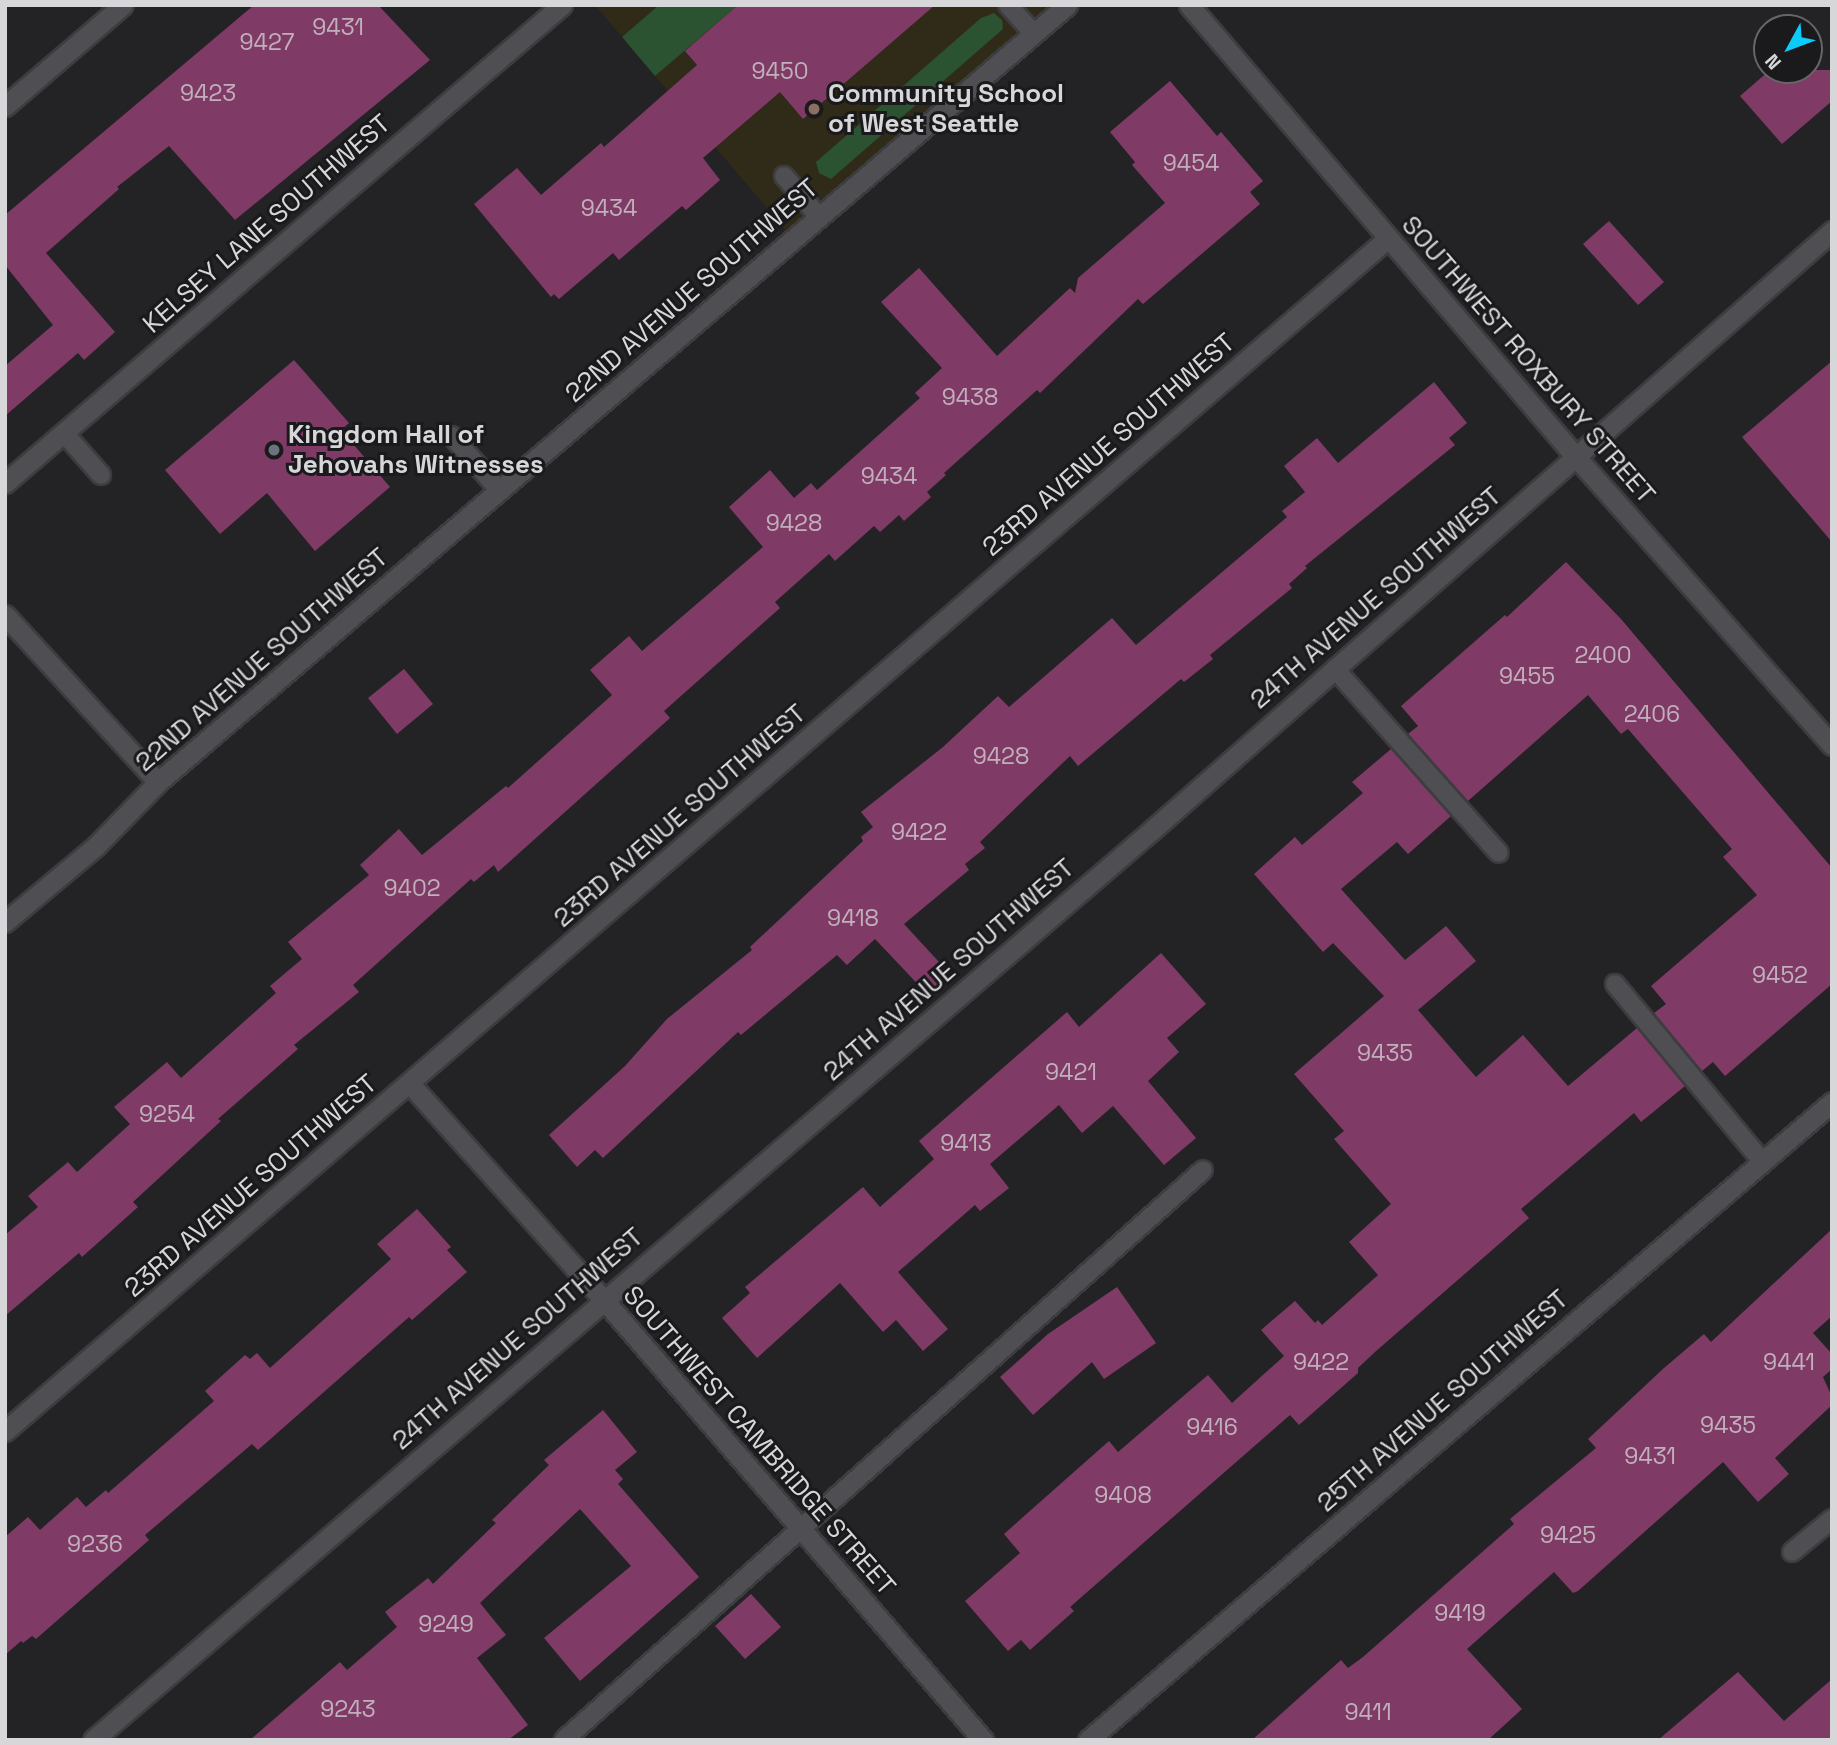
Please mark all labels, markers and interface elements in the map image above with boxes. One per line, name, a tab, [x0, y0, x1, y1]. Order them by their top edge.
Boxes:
house number: 9431	[312, 13, 364, 41]
north arrow	[1753, 14, 1823, 84]
house number: 9427	[239, 28, 295, 56]
text: N	[1760, 49, 1787, 75]
house number: 9450	[752, 57, 808, 85]
place label: Community School of West Seattle	[828, 78, 1064, 140]
house number: 9423	[180, 79, 236, 107]
marker: Community School of West Seattle	[806, 101, 822, 117]
street label: KELSEY LANE SOUTHWEST	[137, 108, 397, 340]
house number: 9454	[1163, 149, 1219, 177]
street label: 22ND AVENUE SOUTHWEST	[559, 173, 825, 409]
house number: 9434	[581, 194, 637, 222]
street label: SOUTHWEST ROXBURY STREET	[1394, 209, 1662, 511]
street label: 23RD AVENUE SOUTHWEST	[976, 327, 1242, 563]
house number: 9438	[942, 383, 998, 411]
place label: Kingdom Hall of Jehovahs Witnesses	[288, 419, 544, 480]
marker: Kingdom Hall of Jehovahs Witnesses	[266, 442, 282, 458]
house number: 9434	[861, 462, 917, 490]
street label: 24TH AVENUE SOUTHWEST	[1244, 480, 1508, 716]
house number: 9428	[766, 509, 822, 537]
street label: 22ND AVENUE SOUTHWEST	[129, 542, 395, 778]
house number: 2400	[1574, 641, 1632, 669]
house number: 9455	[1499, 662, 1555, 690]
street label: 23RD AVENUE SOUTHWEST	[547, 698, 813, 934]
house number: 2406	[1624, 700, 1680, 728]
house number: 9428	[973, 742, 1029, 770]
house number: 9422	[891, 818, 947, 846]
street label: 24TH AVENUE SOUTHWEST	[817, 852, 1081, 1088]
house number: 9402	[383, 874, 441, 902]
house number: 9418	[827, 904, 879, 932]
house number: 9452	[1752, 961, 1808, 989]
house number: 9435	[1357, 1039, 1413, 1067]
house number: 9421	[1045, 1058, 1097, 1086]
street label: 23RD AVENUE SOUTHWEST	[118, 1068, 384, 1304]
house number: 9254	[139, 1100, 195, 1128]
house number: 9413	[940, 1129, 992, 1157]
street label: 24TH AVENUE SOUTHWEST	[386, 1221, 650, 1457]
street label: SOUTHWEST CAMBRIDGE STREET	[616, 1280, 902, 1602]
street label: 25TH AVENUE SOUTHWEST	[1311, 1283, 1575, 1519]
house number: 9422	[1293, 1348, 1349, 1376]
house number: 9441	[1763, 1348, 1815, 1376]
house number: 9435	[1700, 1411, 1756, 1439]
house number: 9416	[1186, 1413, 1238, 1441]
house number: 9431	[1624, 1442, 1676, 1470]
house number: 9408	[1094, 1481, 1152, 1509]
house number: 9425	[1540, 1521, 1596, 1549]
house number: 9236	[67, 1530, 123, 1558]
house number: 9419	[1434, 1599, 1486, 1627]
house number: 9249	[418, 1610, 474, 1638]
house number: 9243	[320, 1695, 376, 1723]
house number: 9411	[1344, 1698, 1392, 1726]

